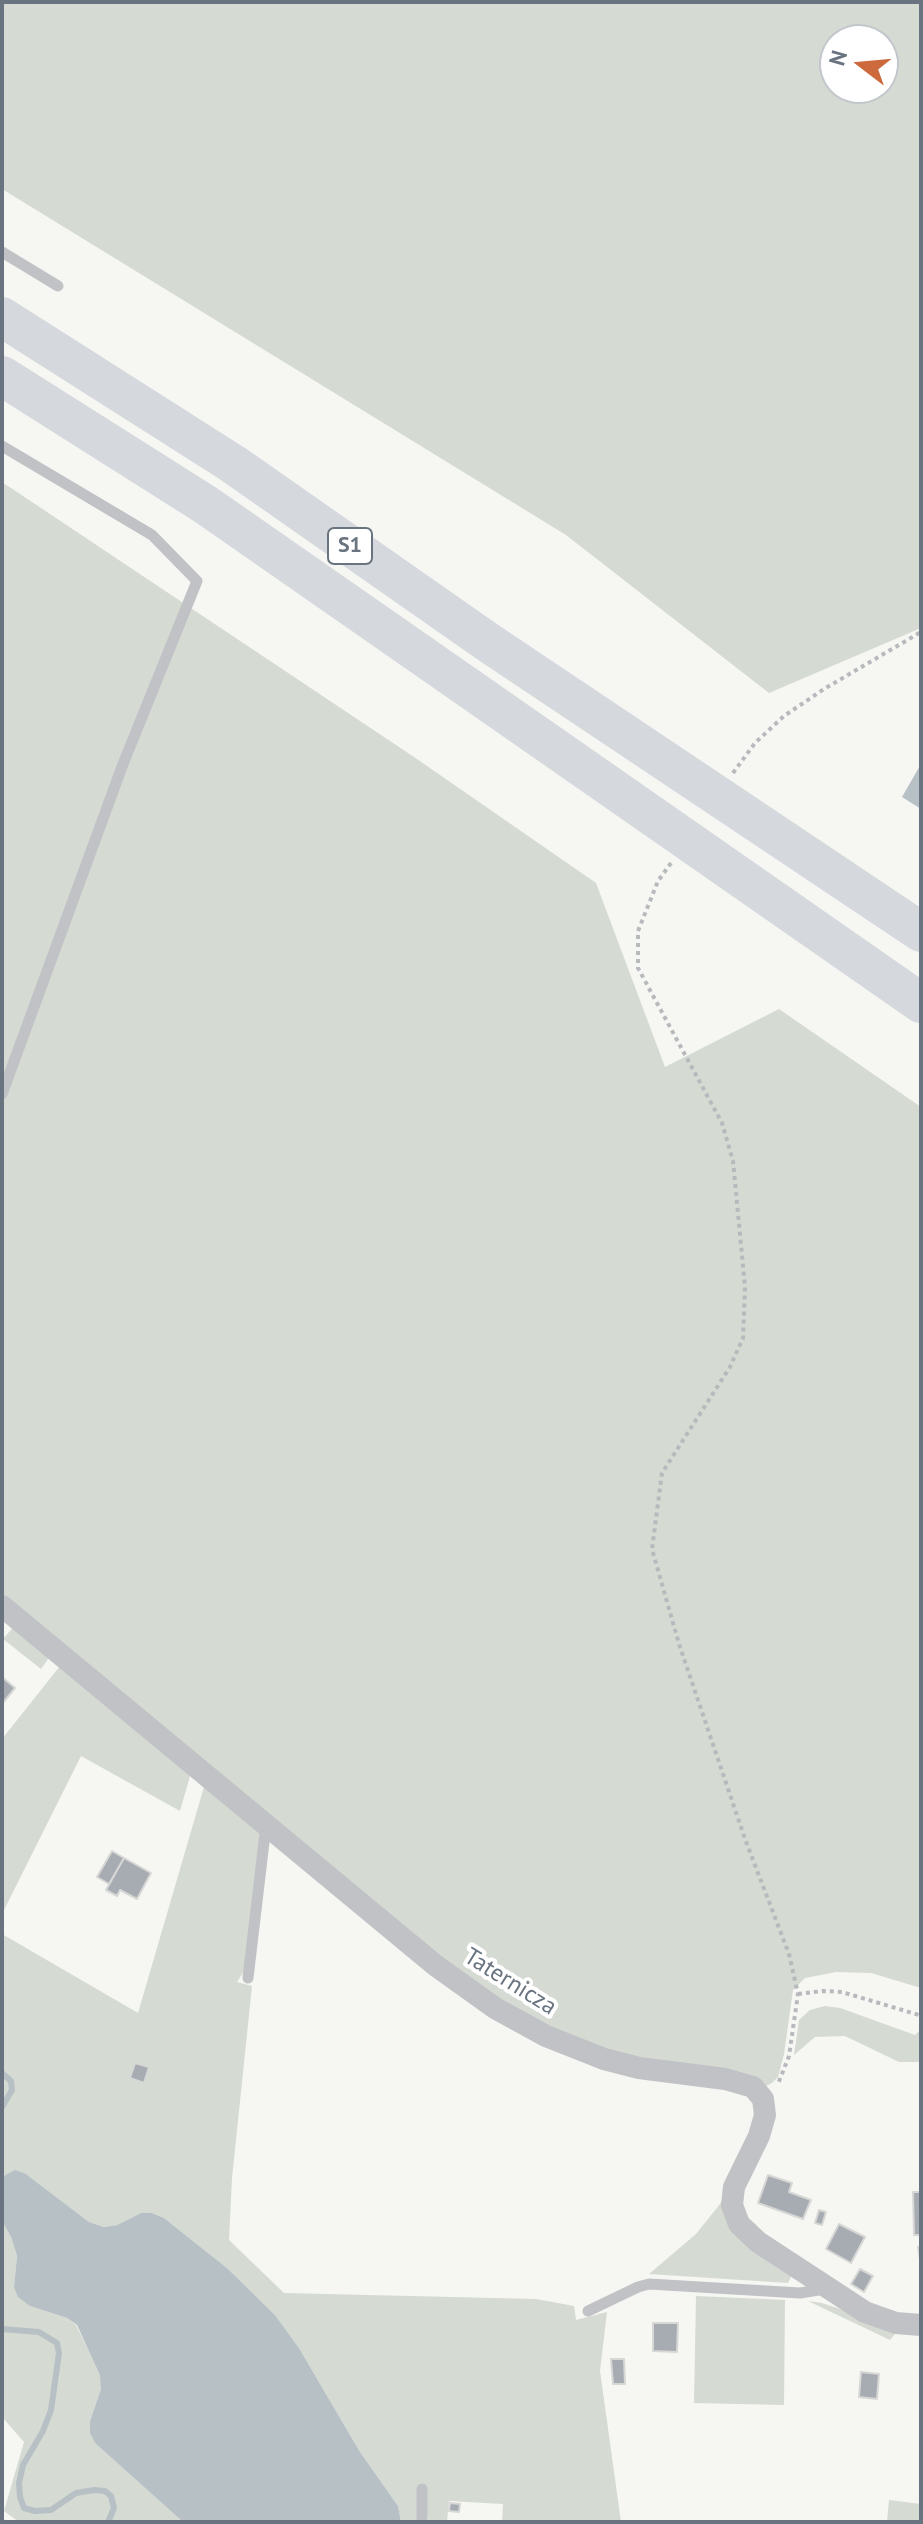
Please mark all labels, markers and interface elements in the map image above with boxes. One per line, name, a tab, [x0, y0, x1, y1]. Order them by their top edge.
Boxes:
north arrow	[819, 24, 899, 104]
text: N	[822, 47, 853, 69]
road number: S1	[328, 528, 372, 564]
street label: Taternicza	[458, 1942, 562, 2022]

